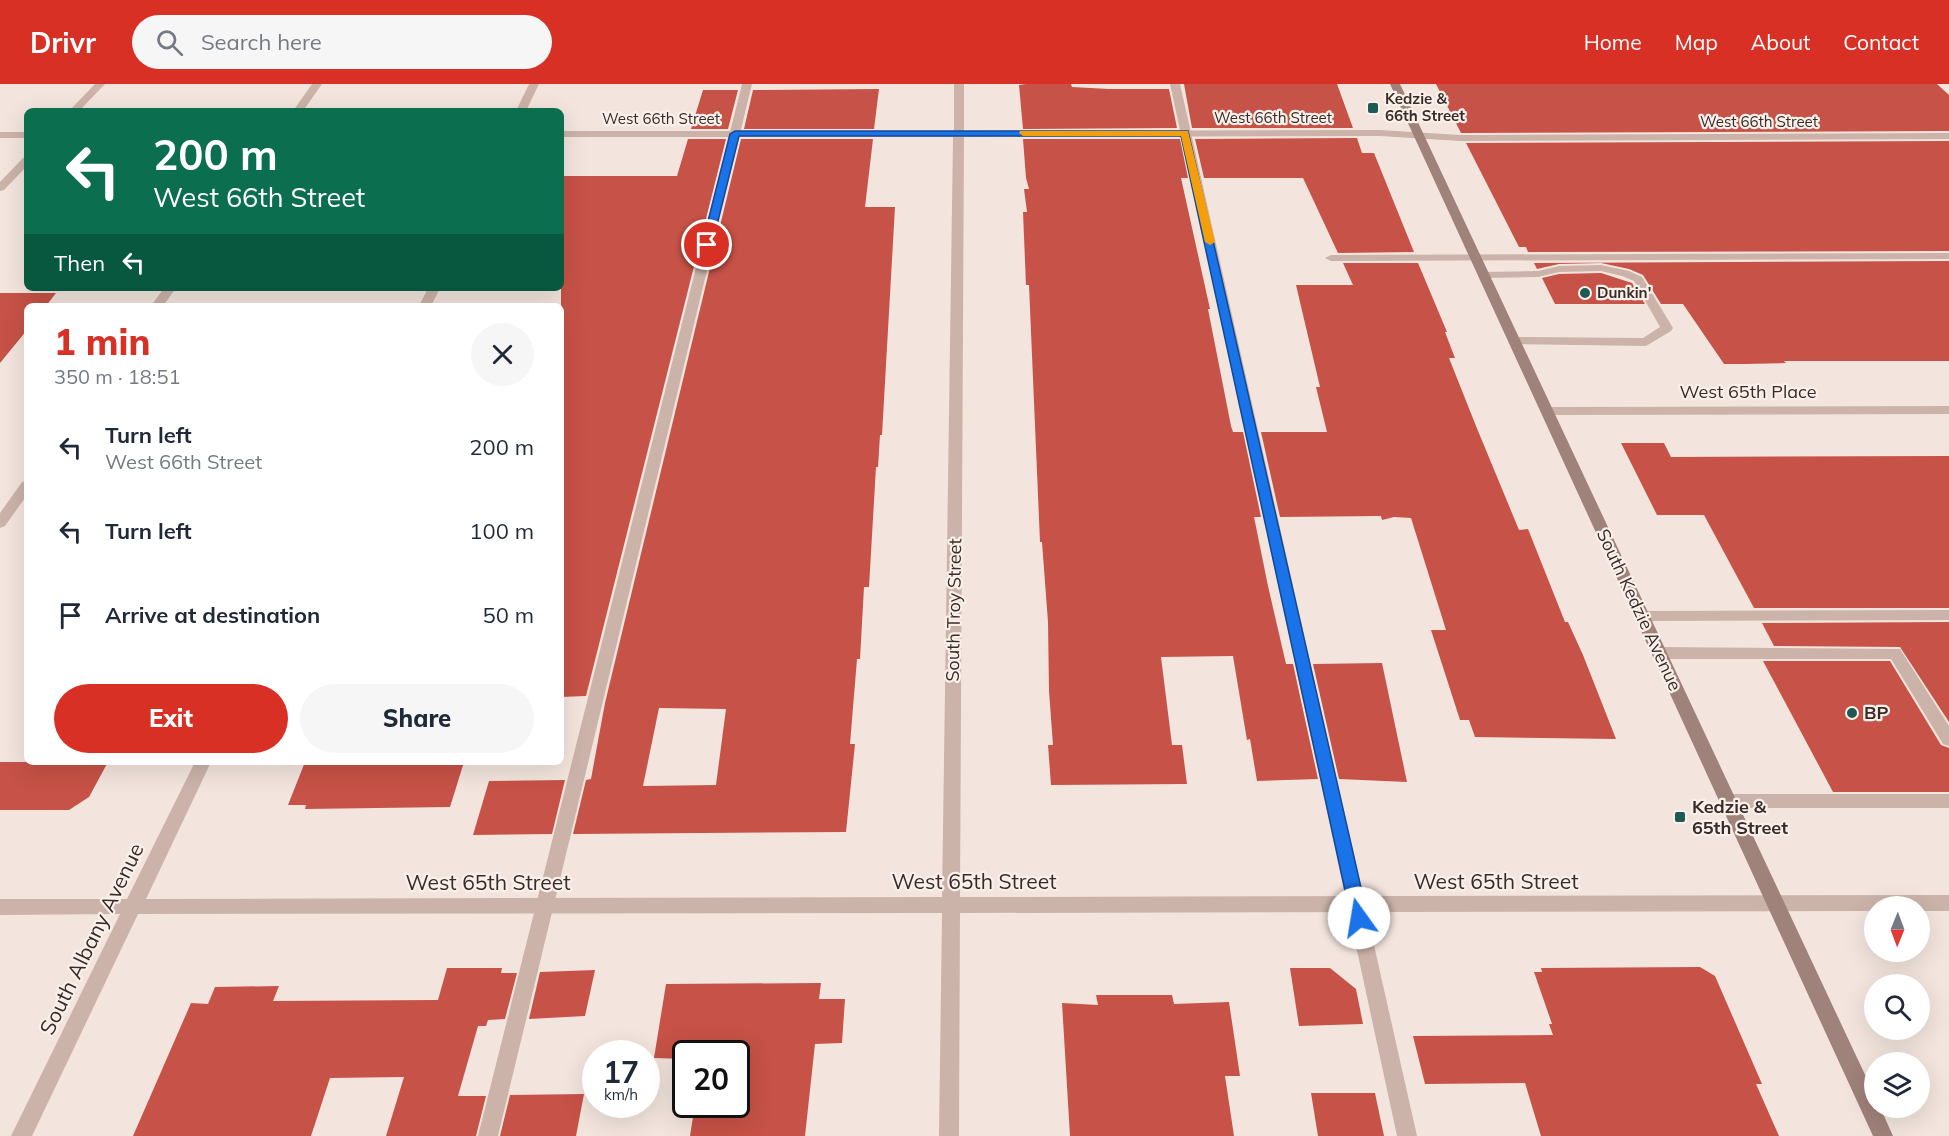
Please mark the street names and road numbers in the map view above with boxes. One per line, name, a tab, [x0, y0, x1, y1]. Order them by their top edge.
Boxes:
street label: West 66th Street	[1214, 108, 1332, 127]
street label: West 66th Street	[602, 109, 720, 128]
street label: West 66th Street	[1700, 112, 1818, 131]
street label: West 65th Place	[1679, 380, 1817, 403]
street label: South Kedzie Avenue	[1592, 525, 1687, 694]
street label: South Troy Street	[941, 538, 966, 682]
street label: South Albany Avenue	[33, 839, 149, 1039]
street label: West 65th Street	[891, 868, 1057, 894]
street label: West 65th Street	[1413, 868, 1579, 894]
street label: West 65th Street	[405, 869, 571, 895]

